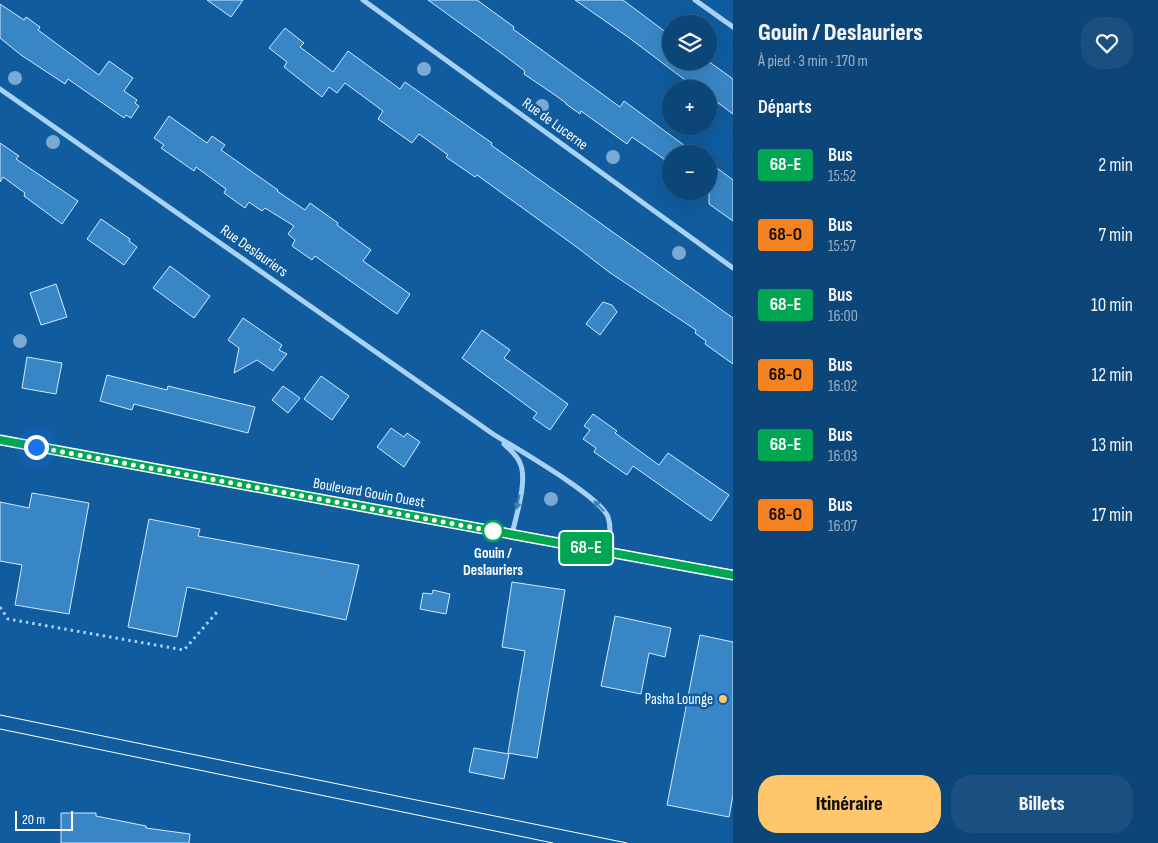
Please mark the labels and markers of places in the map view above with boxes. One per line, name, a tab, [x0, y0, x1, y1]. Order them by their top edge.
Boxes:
marker: Gouin / Deslauriers	[482, 520, 504, 542]
place label: Gouin / Deslauriers	[463, 544, 523, 580]
place label: Pasha Lounge	[645, 690, 713, 709]
marker: Pasha Lounge	[717, 693, 729, 705]

